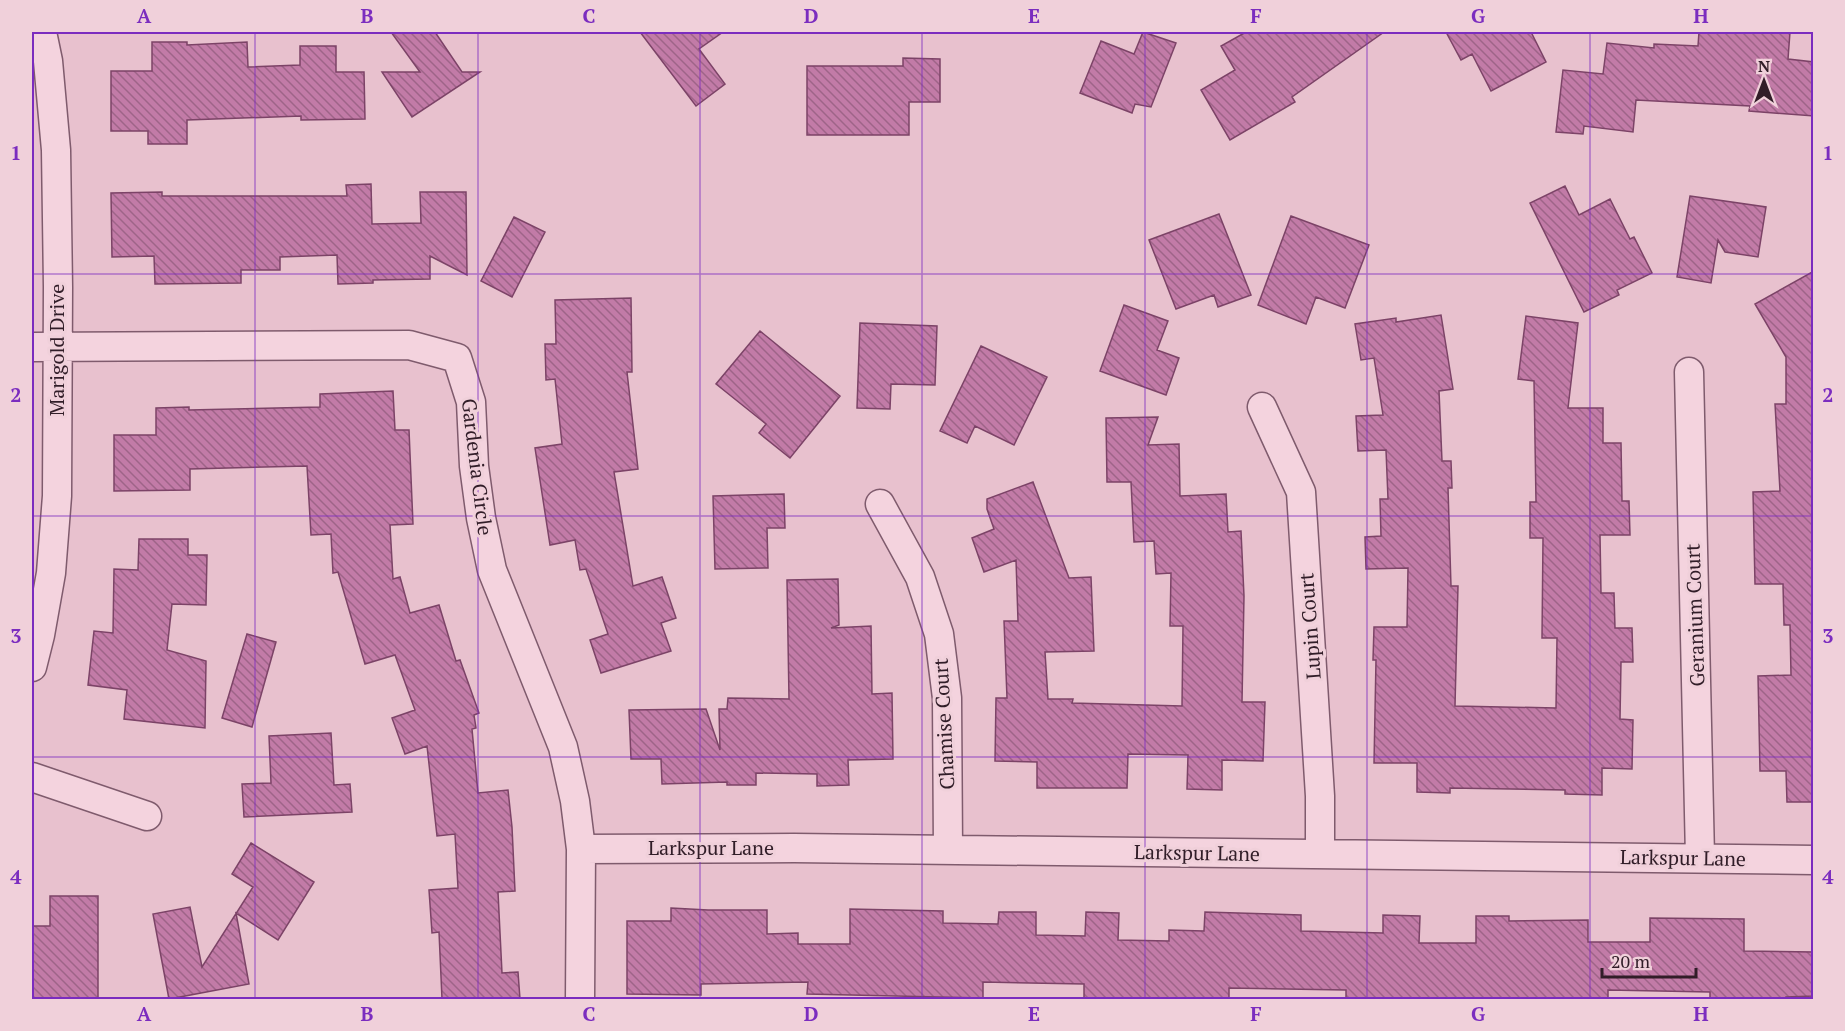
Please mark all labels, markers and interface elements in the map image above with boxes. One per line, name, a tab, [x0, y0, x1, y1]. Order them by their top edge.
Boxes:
text: A	[137, 2, 152, 29]
text: B	[361, 2, 374, 29]
text: C	[582, 2, 596, 29]
text: D	[804, 2, 818, 29]
text: E	[1028, 2, 1040, 29]
text: F	[1250, 2, 1262, 29]
text: G	[1471, 2, 1485, 29]
text: H	[1693, 2, 1709, 29]
north arrow	[1734, 51, 1794, 111]
text: N	[1758, 55, 1770, 77]
text: 1	[10, 139, 22, 166]
text: 1	[1822, 139, 1834, 166]
street label: Marigold Drive	[43, 284, 70, 416]
text: 2	[10, 381, 22, 408]
text: 2	[1822, 381, 1834, 408]
street label: Gardenia Circle	[456, 397, 499, 537]
street label: Geranium Court	[1678, 542, 1710, 687]
street label: Lupin Court	[1292, 571, 1327, 680]
text: 3	[10, 622, 22, 649]
text: 3	[1822, 622, 1834, 649]
street label: Chamise Court	[927, 657, 960, 790]
street label: Larkspur Lane	[648, 834, 774, 861]
street label: Larkspur Lane	[1134, 838, 1260, 867]
street label: Larkspur Lane	[1620, 843, 1746, 872]
text: 4	[10, 863, 22, 890]
text: 4	[1822, 863, 1834, 890]
scale bar	[1602, 941, 1696, 979]
text: 20 m	[1611, 949, 1651, 973]
text: A	[137, 1000, 152, 1027]
text: B	[361, 1000, 374, 1027]
text: C	[582, 1000, 596, 1027]
text: D	[804, 1000, 818, 1027]
text: E	[1028, 1000, 1040, 1027]
text: F	[1250, 1000, 1262, 1027]
text: G	[1471, 1000, 1485, 1027]
text: H	[1693, 1000, 1709, 1027]

